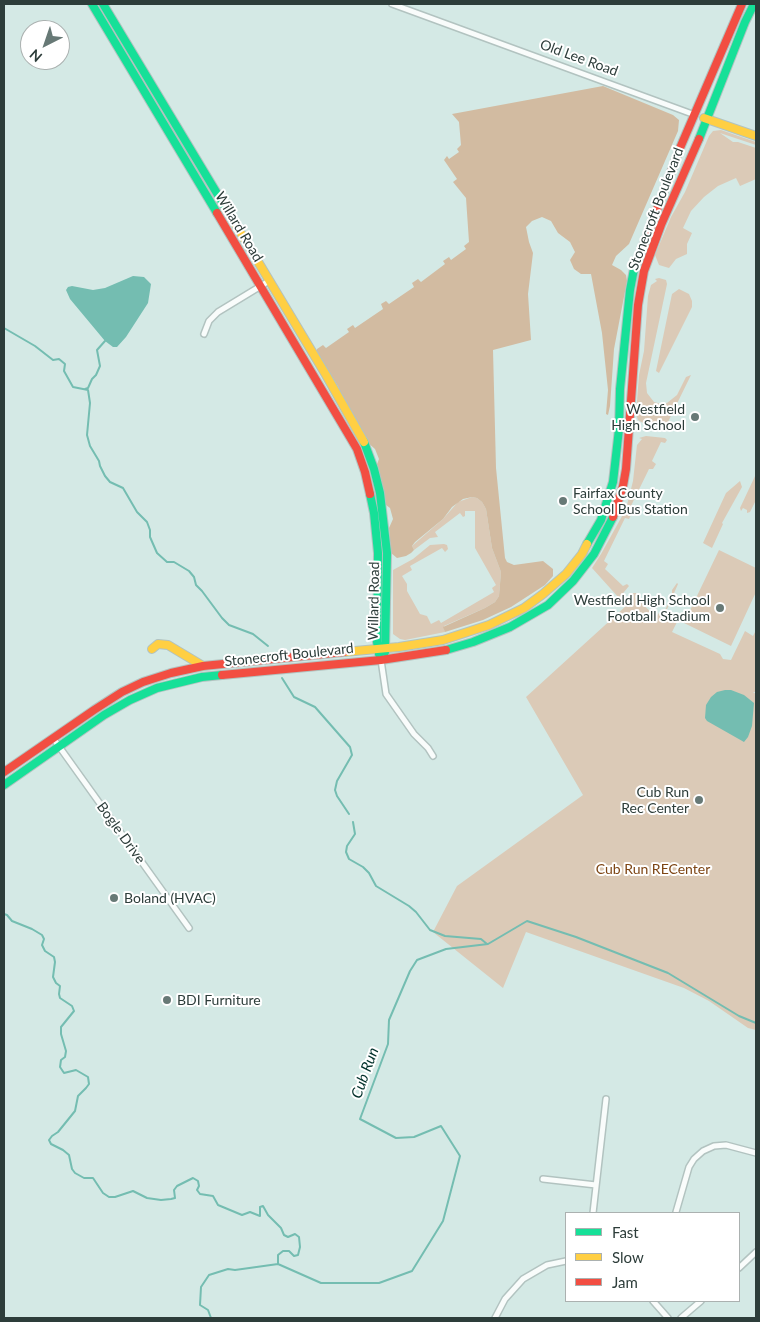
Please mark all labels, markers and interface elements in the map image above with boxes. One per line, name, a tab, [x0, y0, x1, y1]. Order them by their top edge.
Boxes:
north arrow	[20, 20, 70, 70]
street label: Old Lee Road	[538, 36, 620, 80]
text: N	[26, 46, 45, 66]
street label: Stonecroft Boulevard	[625, 145, 687, 273]
street label: Willard Road	[212, 189, 266, 265]
place label: Westfield High School	[611, 401, 685, 434]
marker: Westfield High School	[689, 411, 701, 423]
place label: Fairfax County School Bus Station	[573, 485, 688, 518]
marker: Fairfax County School Bus Station	[557, 495, 569, 507]
street label: Willard Road	[365, 562, 383, 640]
place label: Westfield High School Football Stadium	[574, 592, 710, 624]
marker: Westfield High School Football Stadium	[714, 602, 726, 614]
street label: Stonecroft Boulevard	[224, 640, 354, 670]
place label: Cub Run Rec Center	[621, 784, 689, 816]
marker: Cub Run Rec Center	[693, 794, 705, 806]
street label: Bogle Drive	[93, 799, 149, 867]
park label: Cub Run RECenter	[596, 861, 710, 877]
place label: Boland (HVAC)	[124, 890, 216, 906]
marker: Boland (HVAC)	[108, 892, 120, 904]
place label: BDI Furniture	[177, 992, 261, 1008]
marker: BDI Furniture	[161, 994, 173, 1006]
water label: Cub Run	[347, 1045, 383, 1101]
legend	[565, 1212, 740, 1302]
text: Fast	[612, 1223, 639, 1241]
text: Slow	[612, 1248, 644, 1266]
text: Jam	[612, 1273, 638, 1291]

